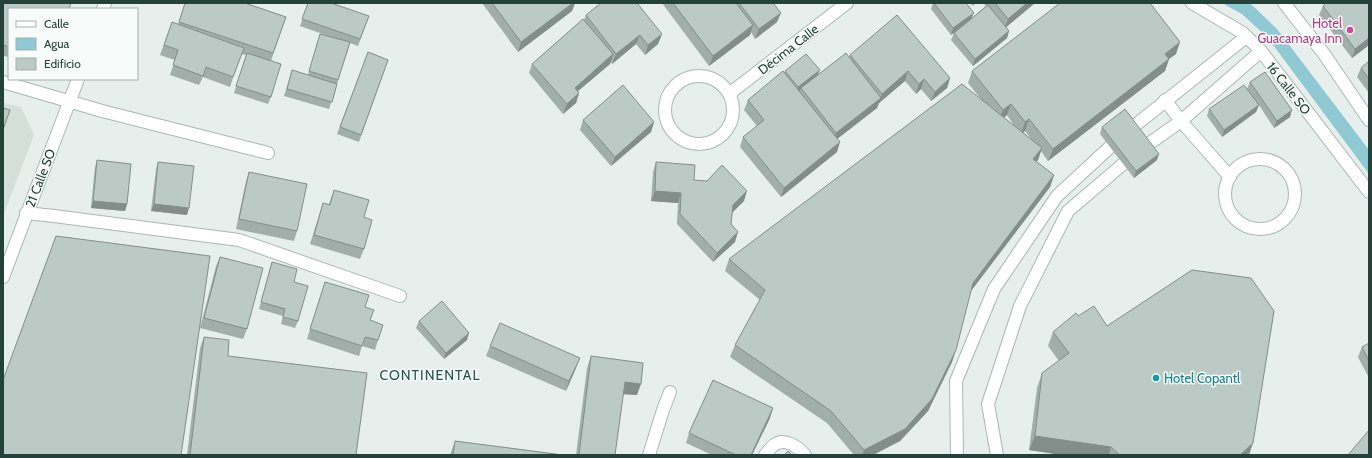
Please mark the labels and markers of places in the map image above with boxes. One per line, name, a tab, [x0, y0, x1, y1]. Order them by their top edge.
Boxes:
place label: Hotel Guacamaya Inn	[1257, 15, 1342, 46]
marker: Hotel Guacamaya Inn	[1345, 25, 1355, 35]
place label: Hotel Copantl	[1164, 370, 1240, 386]
marker: Hotel Copantl	[1151, 373, 1161, 383]

